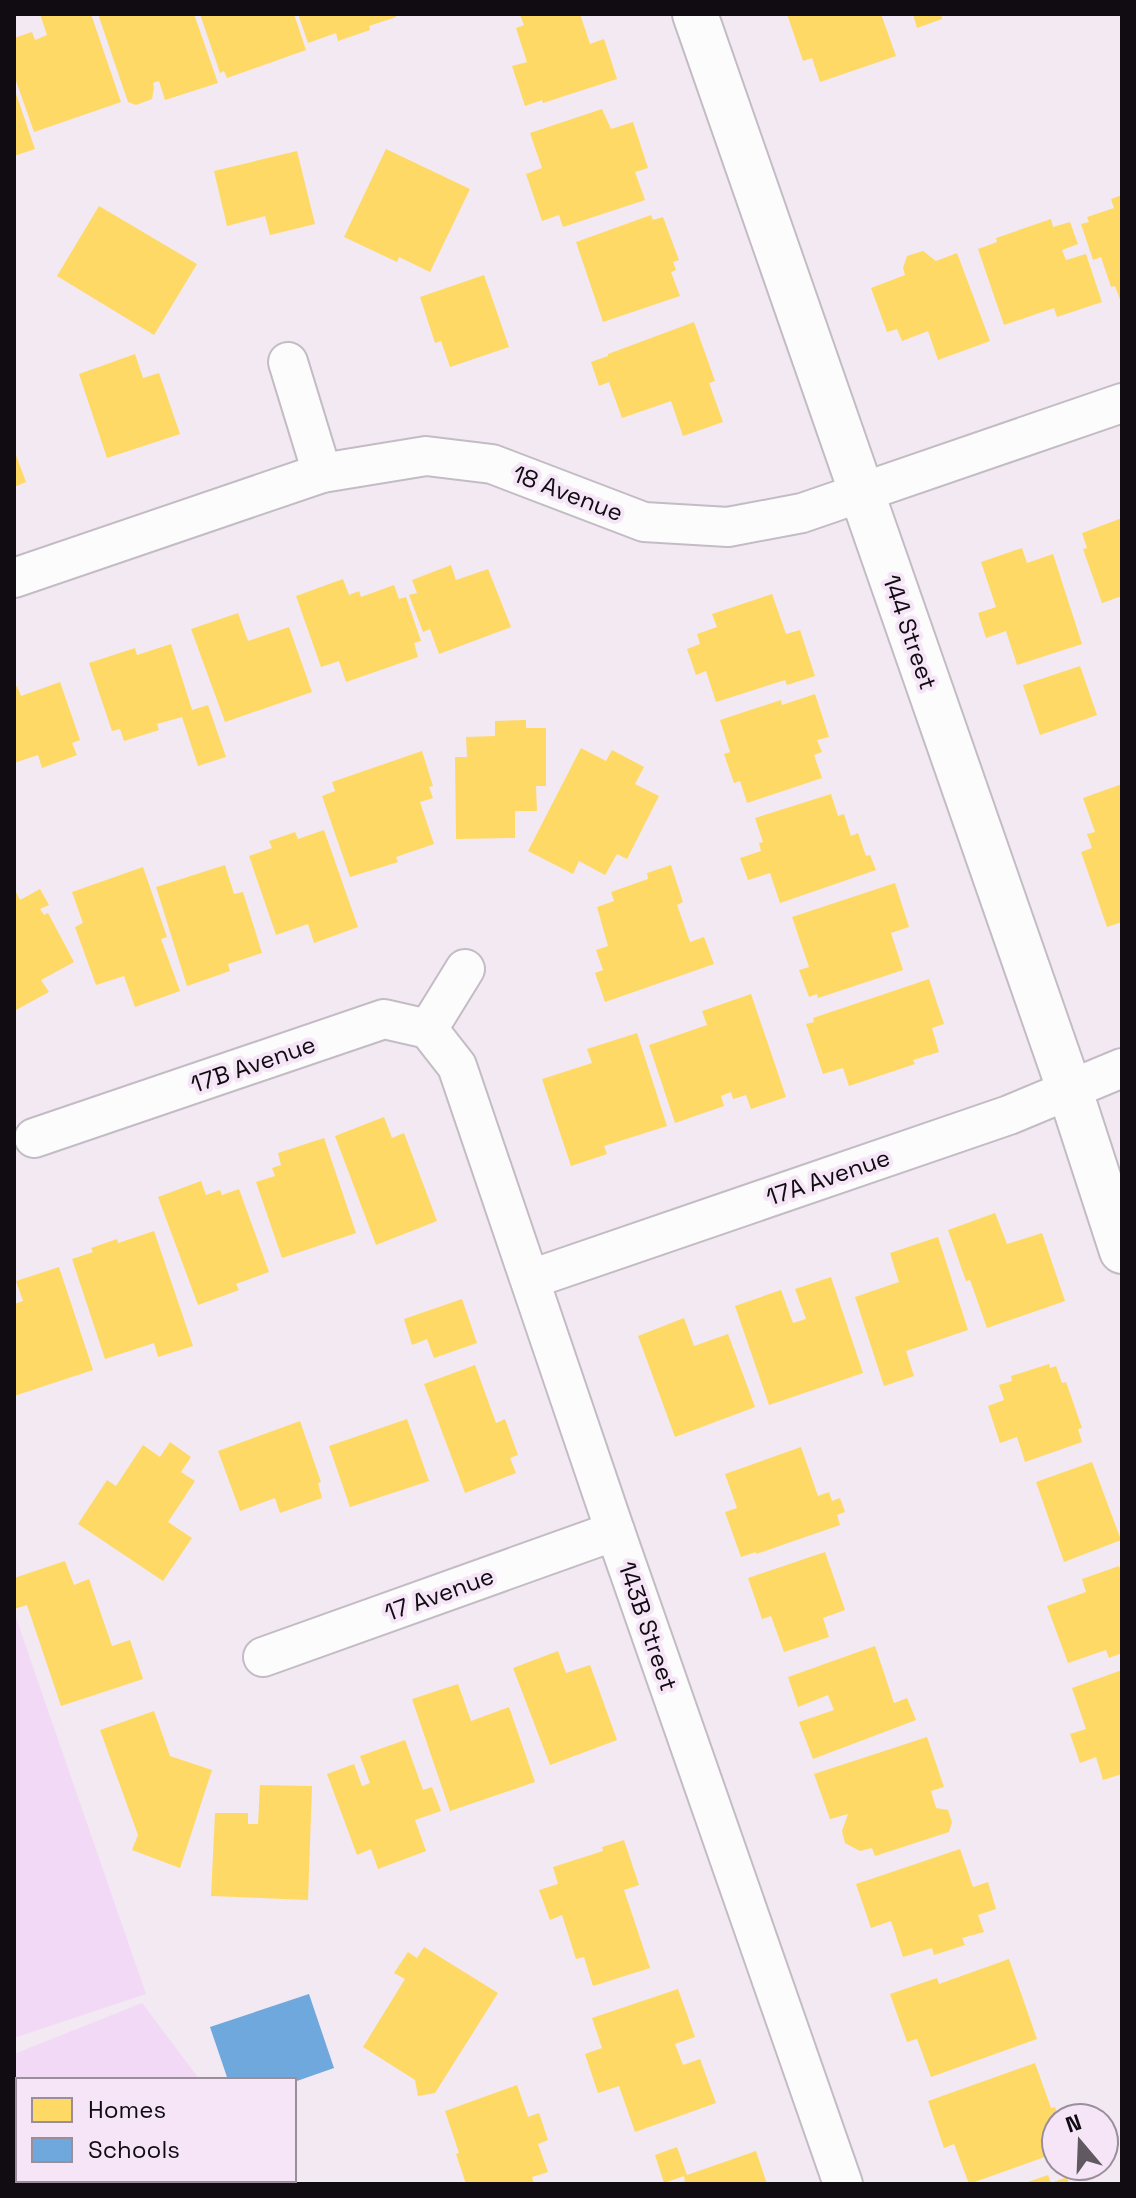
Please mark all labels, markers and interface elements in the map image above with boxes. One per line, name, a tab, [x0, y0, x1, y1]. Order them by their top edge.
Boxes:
street label: 18 Avenue	[508, 458, 628, 528]
street label: 144 Street	[876, 570, 944, 694]
street label: 17B Avenue	[186, 1028, 320, 1100]
street label: 17A Avenue	[762, 1141, 894, 1213]
street label: 143B Street	[611, 1557, 685, 1695]
street label: 17 Avenue	[380, 1560, 498, 1628]
legend	[16, 2078, 296, 2182]
text: Homes	[88, 2094, 166, 2125]
north arrow	[1040, 2102, 1120, 2182]
text: N	[1062, 2107, 1085, 2139]
text: Schools	[88, 2134, 180, 2165]

